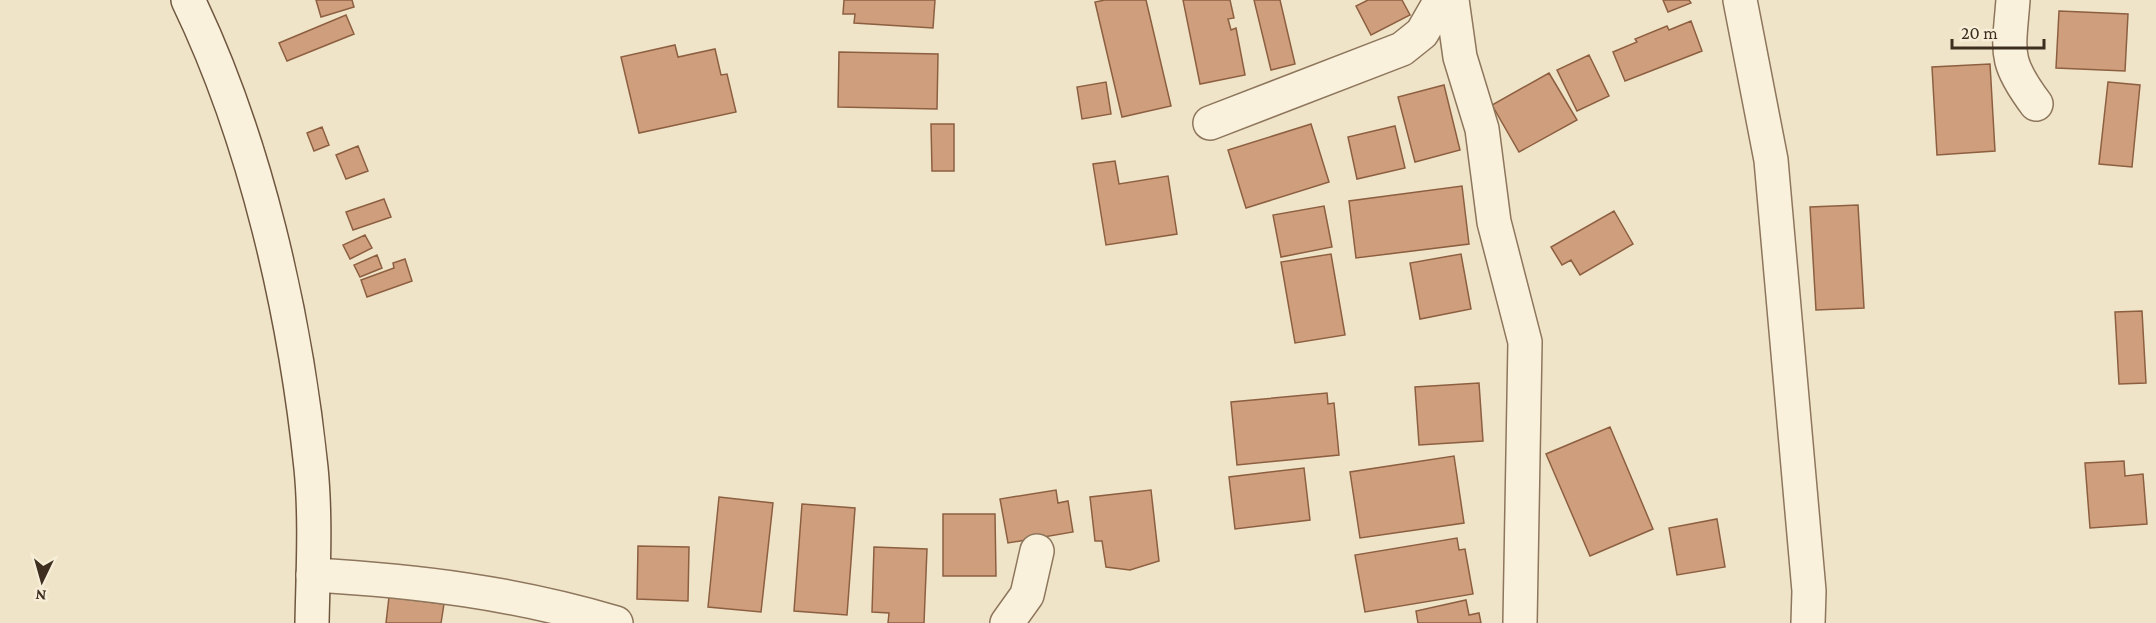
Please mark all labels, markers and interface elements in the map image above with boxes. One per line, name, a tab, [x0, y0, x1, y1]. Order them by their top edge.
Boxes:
scale bar	[1952, 12, 2044, 50]
text: 20 m	[1961, 23, 1998, 43]
north arrow	[12, 551, 72, 611]
text: N	[34, 586, 47, 604]

